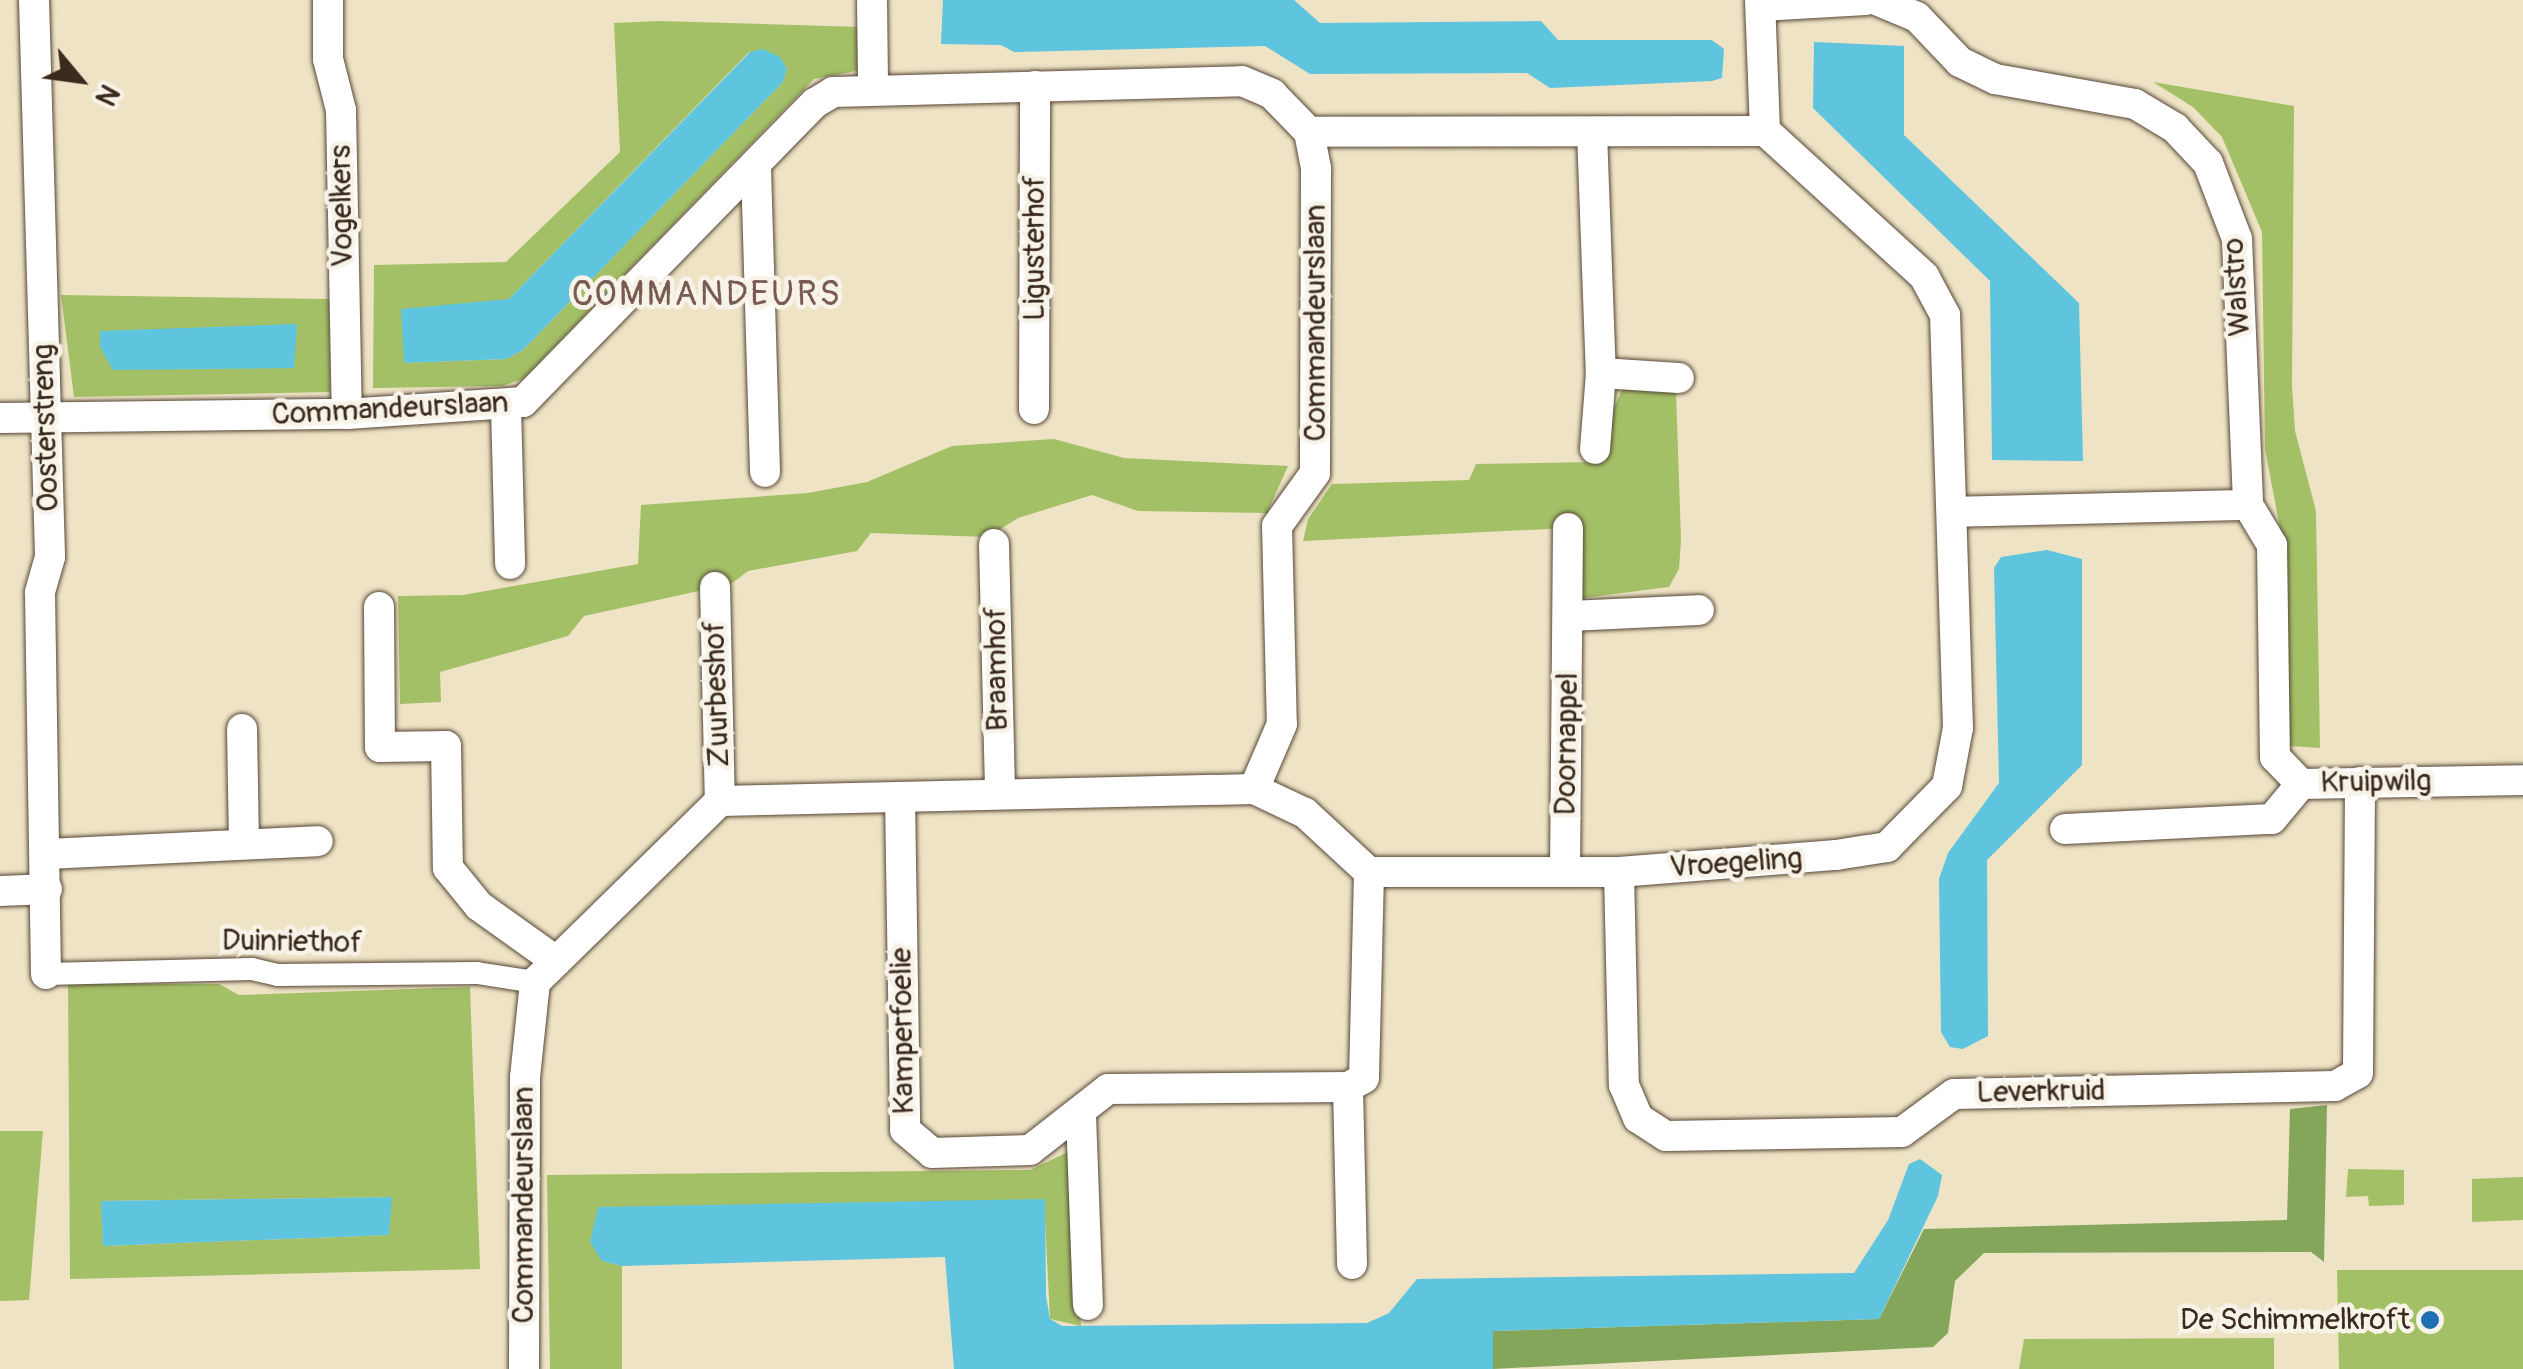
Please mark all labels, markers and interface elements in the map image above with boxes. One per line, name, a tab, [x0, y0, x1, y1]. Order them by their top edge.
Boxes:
north arrow	[30, 30, 130, 130]
text: N	[87, 78, 127, 112]
street label: Vogelkers	[323, 144, 361, 268]
street label: Ligusterhof	[1017, 175, 1053, 321]
street label: Commandeurslaan	[1298, 204, 1334, 442]
street label: Walstro	[2216, 237, 2258, 337]
district label: COMMANDEURS	[572, 273, 842, 315]
street label: Oosterstreng	[25, 343, 67, 513]
street label: Commandeurslaan	[271, 385, 509, 433]
street label: Braamhof	[978, 606, 1016, 732]
street label: Zuurbeshof	[696, 620, 738, 768]
street label: Doornappel	[1548, 672, 1586, 816]
street label: Kruipwilg	[2320, 763, 2432, 801]
street label: Vroegeling	[1668, 840, 1804, 886]
street label: Duinriethof	[221, 923, 363, 961]
street label: Kamperfoelie	[884, 947, 922, 1115]
street label: Leverkruid	[1976, 1073, 2106, 1111]
street label: Commandeurslaan	[506, 1086, 542, 1324]
place label: De Schimmelkroft	[2180, 1302, 2410, 1338]
marker: De Schimmelkroft	[2419, 1309, 2441, 1331]

